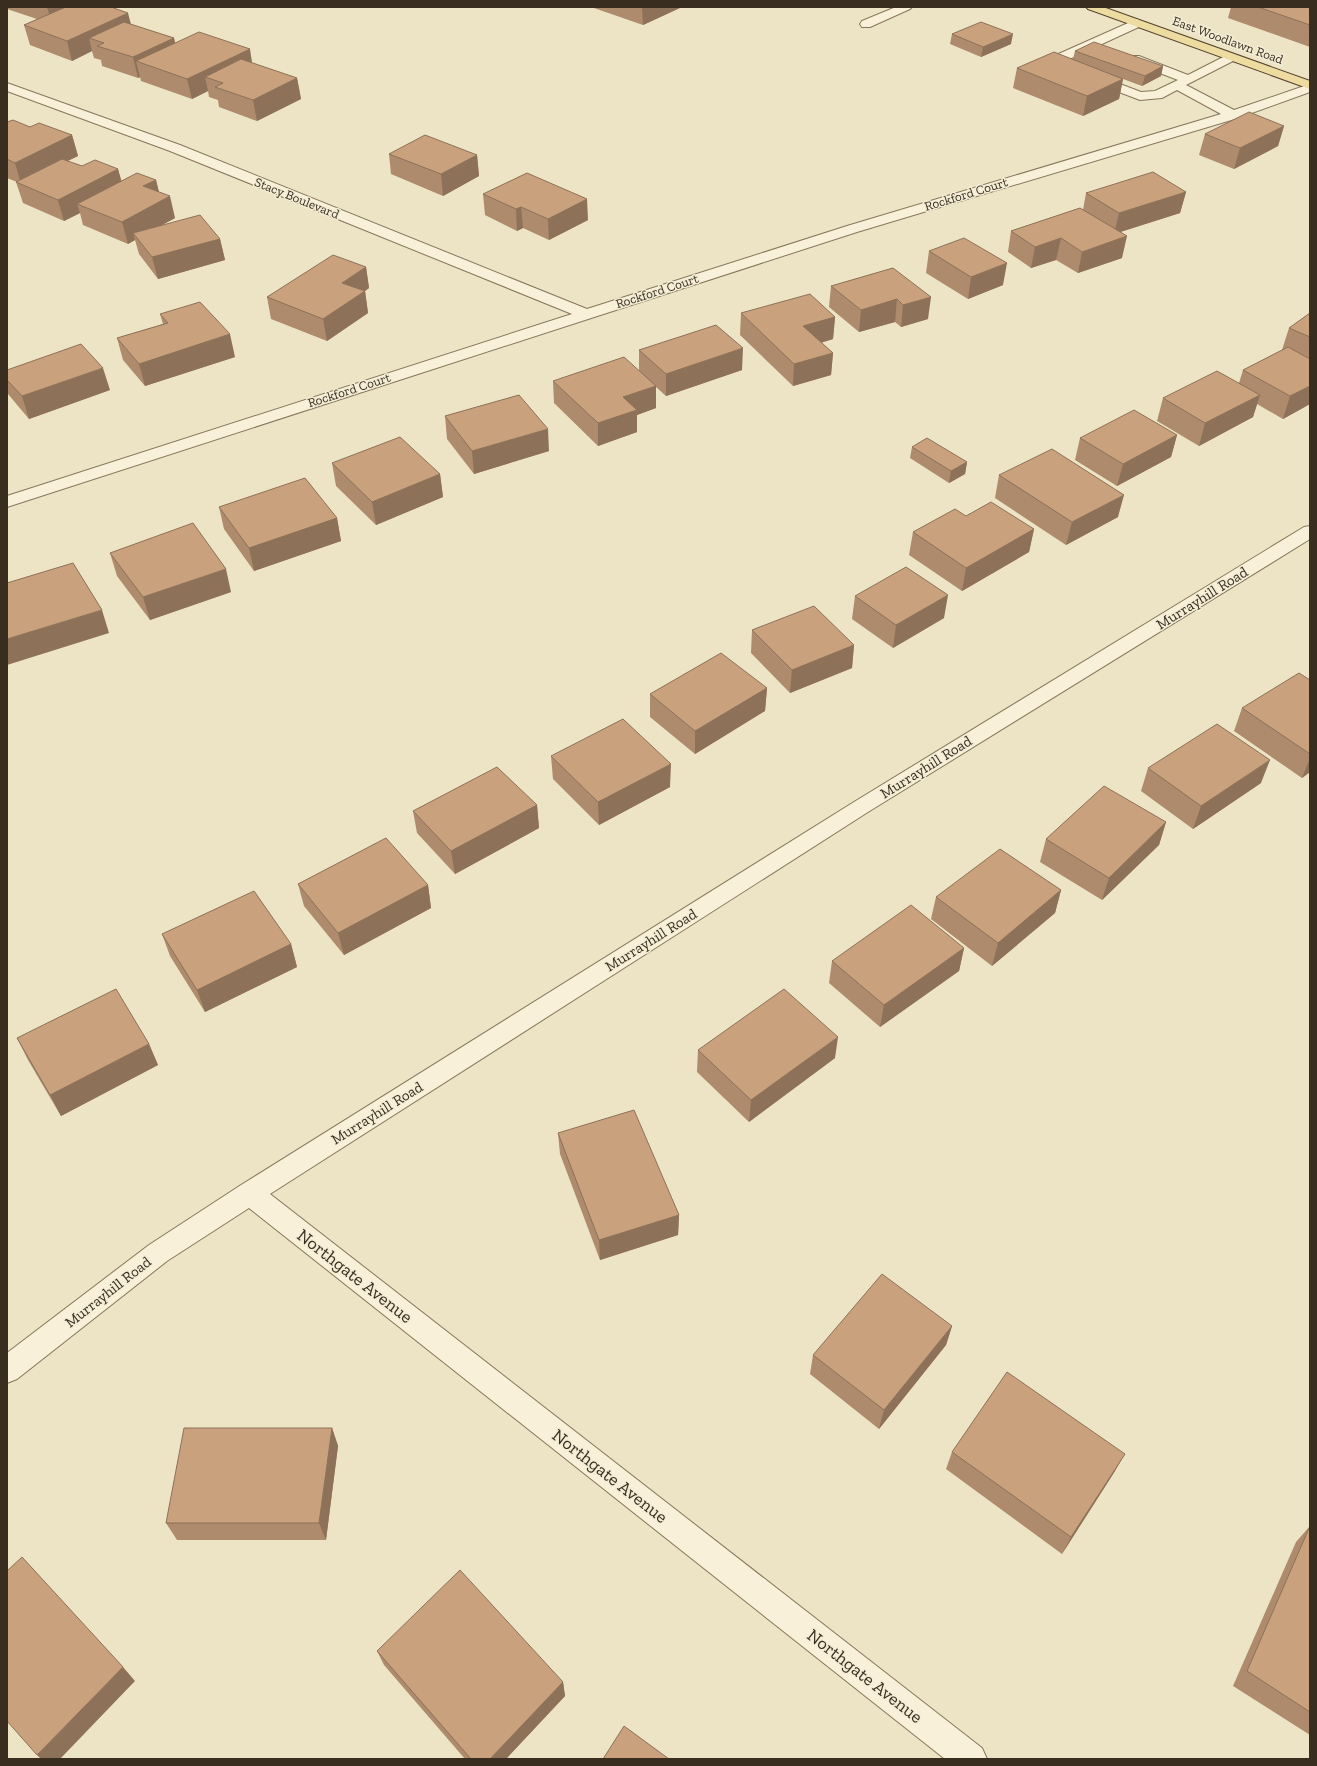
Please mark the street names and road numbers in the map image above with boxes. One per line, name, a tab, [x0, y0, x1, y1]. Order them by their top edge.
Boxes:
street label: East Woodlawn Road	[1171, 13, 1285, 67]
street label: Stacy Boulevard	[252, 174, 342, 222]
street label: Rockford Court	[923, 174, 1010, 214]
street label: Rockford Court	[614, 270, 700, 311]
street label: Rockford Court	[306, 369, 392, 410]
street label: Murrayhill Road	[1153, 562, 1252, 633]
street label: Murrayhill Road	[877, 731, 976, 802]
street label: Murrayhill Road	[602, 904, 701, 975]
street label: Murrayhill Road	[328, 1077, 427, 1148]
street label: Northgate Avenue	[293, 1224, 417, 1328]
street label: Murrayhill Road	[61, 1252, 155, 1331]
street label: Northgate Avenue	[548, 1424, 672, 1528]
street label: Northgate Avenue	[803, 1624, 927, 1728]

